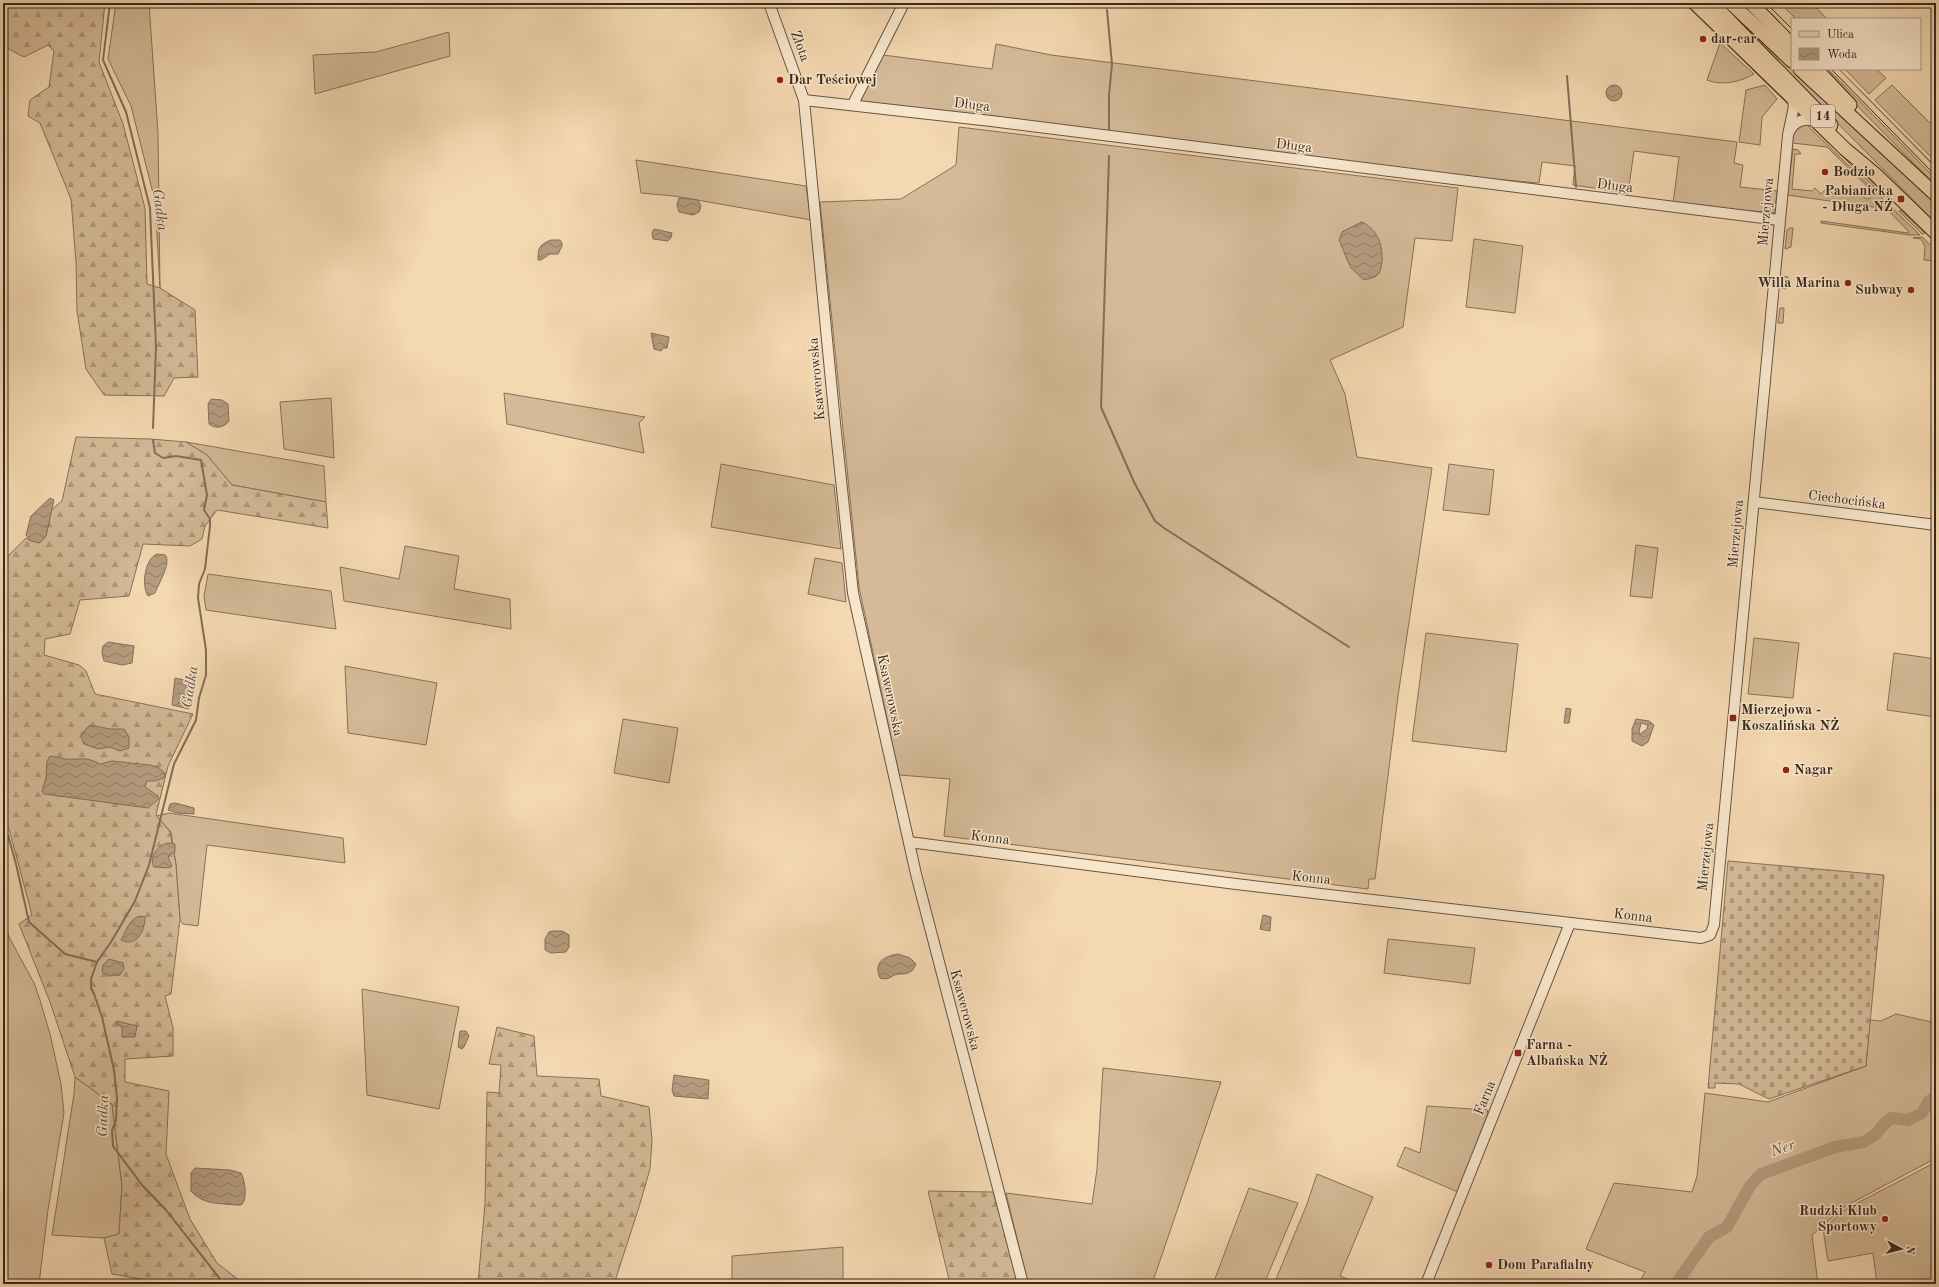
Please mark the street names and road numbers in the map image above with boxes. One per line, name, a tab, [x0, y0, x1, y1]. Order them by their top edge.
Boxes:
street label: Złota	[788, 29, 812, 63]
street label: Długa	[953, 96, 991, 114]
road number: 14	[1811, 105, 1835, 127]
street label: Długa	[1275, 137, 1313, 155]
street label: Długa	[1596, 177, 1634, 195]
street label: Mierzejowa	[1756, 177, 1776, 247]
street label: Ksawerowska	[806, 337, 828, 421]
street label: Ciechocińska	[1807, 488, 1887, 512]
street label: Mierzejowa	[1726, 499, 1746, 569]
street label: Ksawerowska	[874, 653, 906, 737]
street label: Mierzejowa	[1695, 822, 1717, 892]
street label: Konna	[970, 829, 1011, 847]
street label: Konna	[1291, 869, 1331, 887]
street label: Konna	[1613, 907, 1654, 925]
street label: Ksawerowska	[947, 968, 983, 1052]
street label: Farna	[1472, 1079, 1498, 1117]

